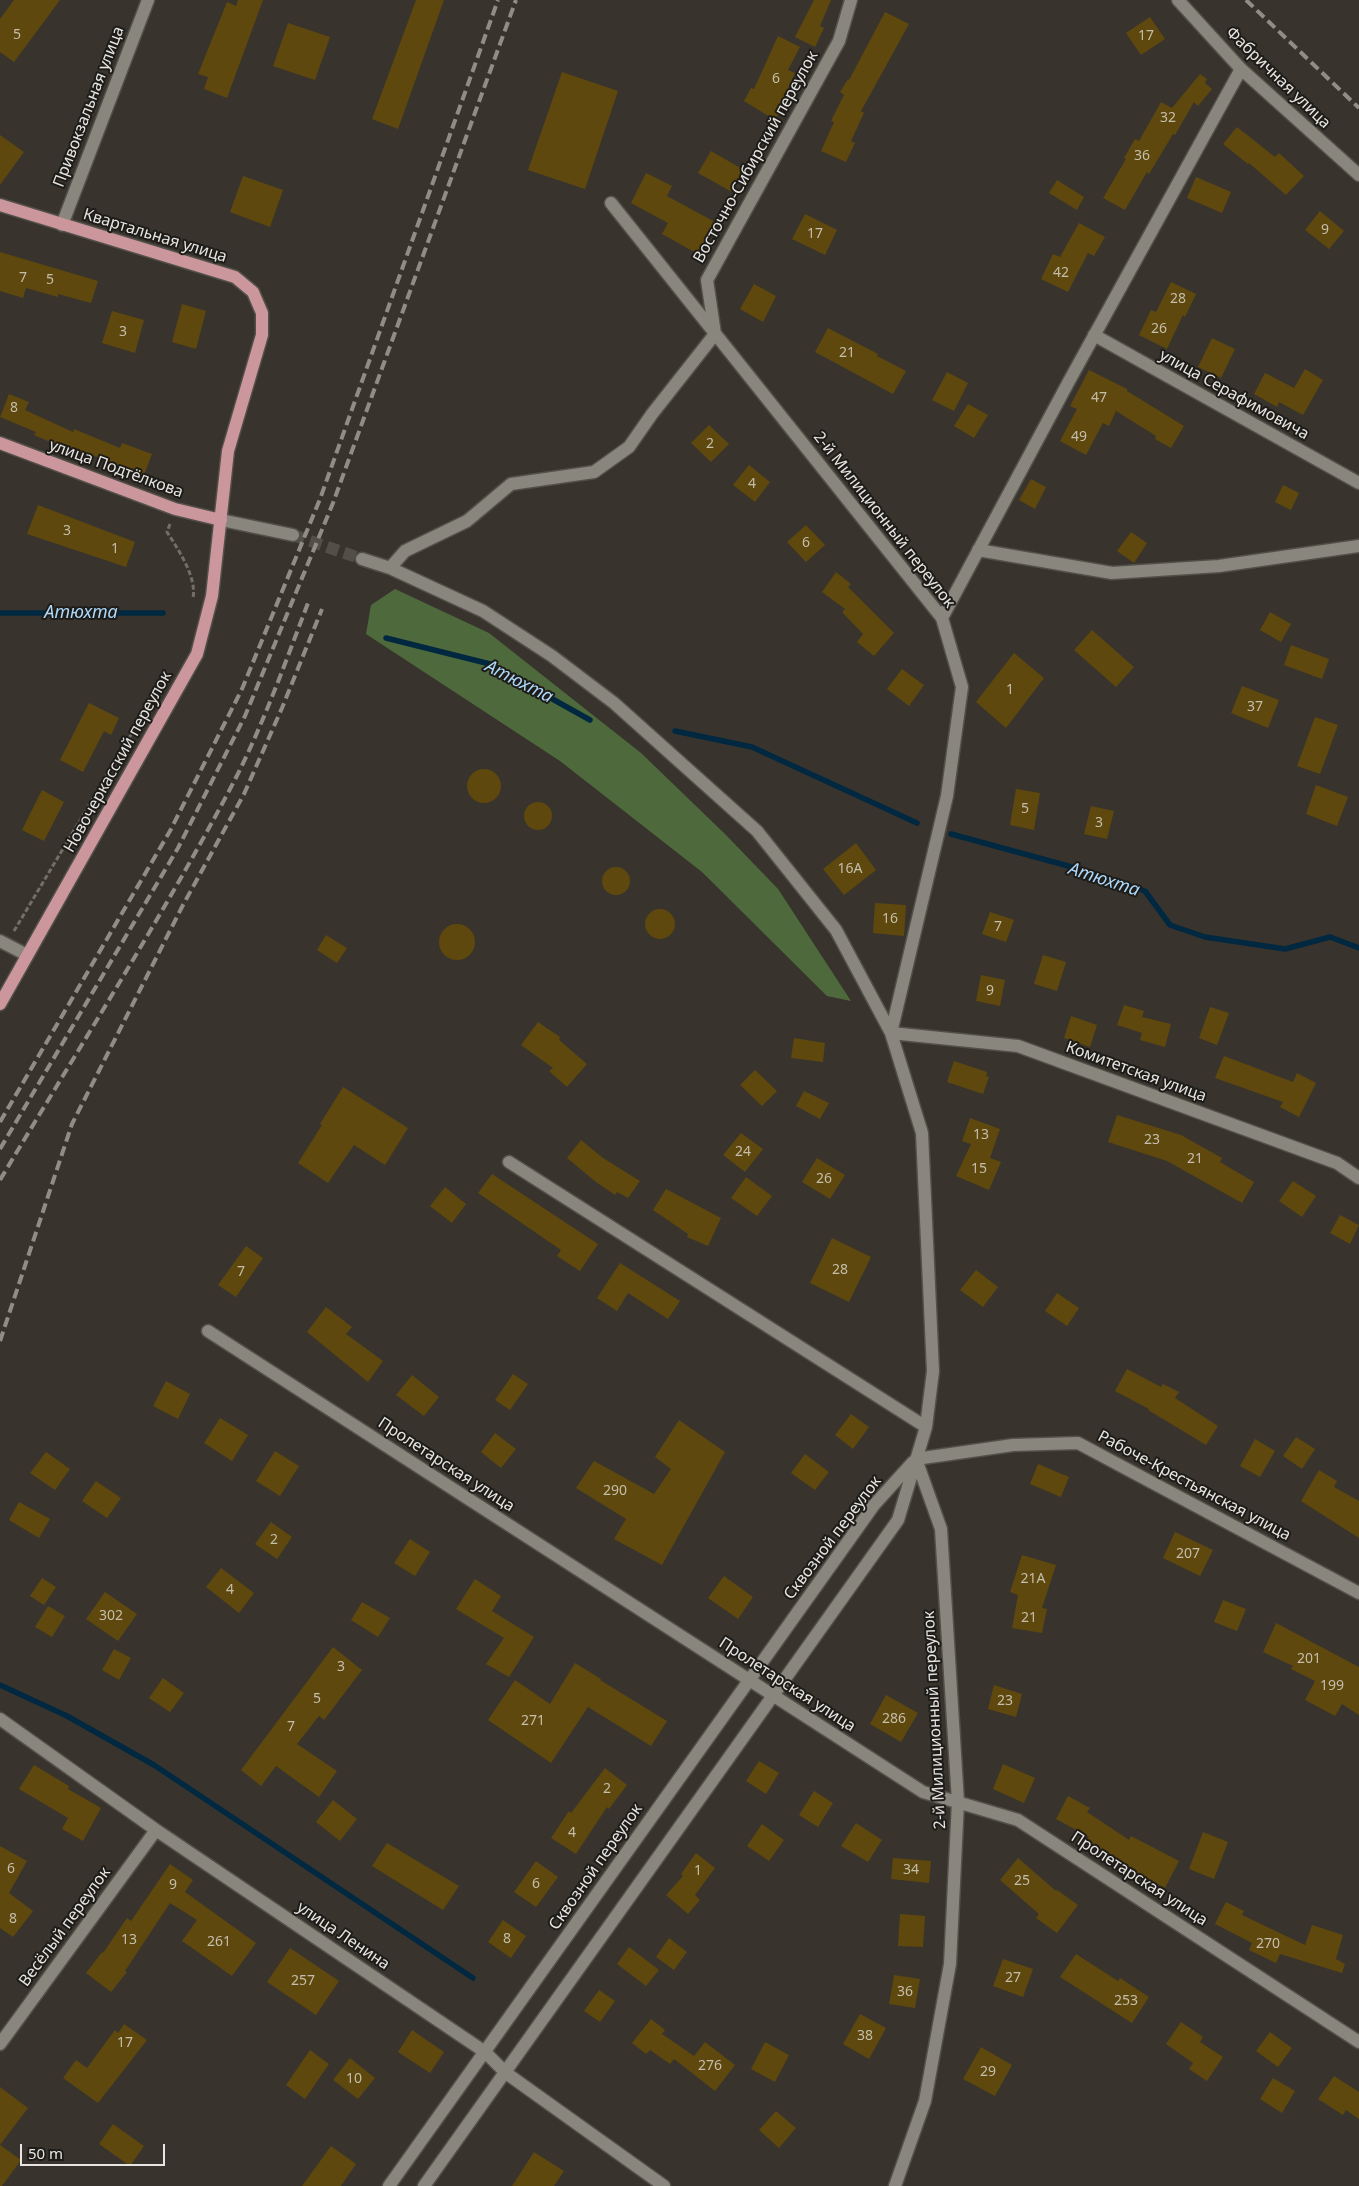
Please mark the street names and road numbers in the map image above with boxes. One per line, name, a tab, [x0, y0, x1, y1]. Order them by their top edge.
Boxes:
street label: Фабричная улица	[1222, 23, 1334, 133]
street label: Привокзальная улица	[49, 24, 129, 190]
street label: Восточно-Сибирский переулок	[690, 48, 822, 266]
street label: Квартальная улица	[81, 205, 229, 267]
street label: улица Серафимовича	[1156, 346, 1312, 444]
street label: 2-й Милиционный переулок	[809, 428, 959, 612]
street label: улица Подтёлкова	[46, 436, 186, 502]
street label: Новочеркасский переулок	[60, 668, 176, 856]
street label: Комитетская улица	[1063, 1038, 1209, 1106]
street label: Пролетарская улица	[374, 1414, 518, 1516]
street label: Рабоче-Крестьянская улица	[1094, 1427, 1294, 1545]
street label: Сквозной переулок	[780, 1472, 886, 1604]
street label: 2-й Милиционный переулок	[920, 1610, 950, 1830]
street label: Пролетарская улица	[715, 1634, 859, 1736]
street label: Сквозной переулок	[545, 1800, 647, 1934]
street label: Пролетарская улица	[1067, 1828, 1211, 1930]
street label: Весёлый переулок	[15, 1864, 115, 1990]
street label: улица Ленина	[293, 1898, 393, 1974]

